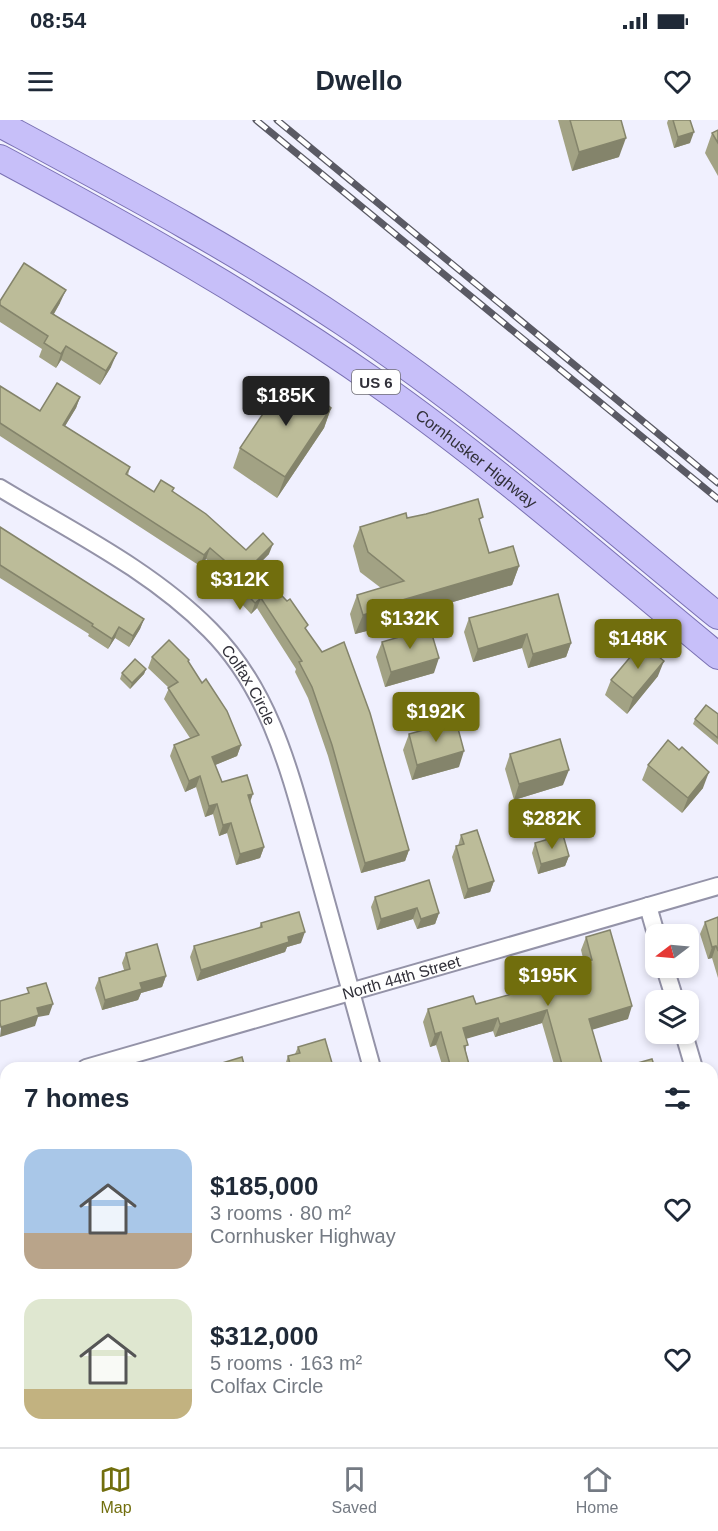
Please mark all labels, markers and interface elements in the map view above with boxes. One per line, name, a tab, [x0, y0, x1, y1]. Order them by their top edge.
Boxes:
text: 08:54	[30, 8, 86, 33]
icon: menu	[24, 65, 57, 98]
icon: heart	[661, 65, 694, 98]
text: Dwello	[315, 66, 403, 96]
road number: US 6	[352, 370, 400, 394]
pin: $185K	[244, 376, 328, 427]
text: $185K	[257, 384, 315, 406]
street label: Cornhusker Highway	[413, 406, 540, 511]
pin: $312K	[198, 560, 282, 611]
text: $312K	[211, 568, 269, 590]
pin: $132K	[368, 599, 452, 650]
text: $132K	[381, 607, 439, 629]
pin: $148K	[596, 619, 680, 670]
text: $148K	[609, 627, 667, 649]
street label: Colfax Circle	[218, 641, 279, 728]
pin: $192K	[394, 692, 478, 743]
text: $192K	[407, 700, 465, 722]
pin: $282K	[510, 799, 594, 850]
text: $282K	[523, 807, 581, 829]
north arrow	[645, 924, 699, 978]
map controls	[645, 924, 699, 1044]
street label: North 44th Street	[340, 952, 463, 1002]
pin: $195K	[506, 956, 590, 1007]
text: $195K	[519, 964, 577, 986]
button: layers	[645, 990, 699, 1044]
icon: filters	[661, 1082, 694, 1115]
text: 7 homes	[24, 1083, 130, 1113]
text: $185,000	[210, 1171, 318, 1201]
icon: home	[72, 1173, 144, 1245]
icon: heart	[661, 1193, 694, 1226]
text: 3 rooms · 80 m²	[210, 1202, 351, 1224]
text: Cornhusker Highway	[210, 1225, 396, 1247]
text: $312,000	[210, 1321, 318, 1351]
icon: home	[72, 1323, 144, 1395]
icon: heart	[661, 1343, 694, 1376]
text: 5 rooms · 163 m²	[210, 1352, 362, 1374]
text: Colfax Circle	[210, 1375, 323, 1397]
tab: Map	[99, 1463, 132, 1517]
tab: Saved	[331, 1463, 377, 1517]
tab: Home	[576, 1463, 618, 1517]

